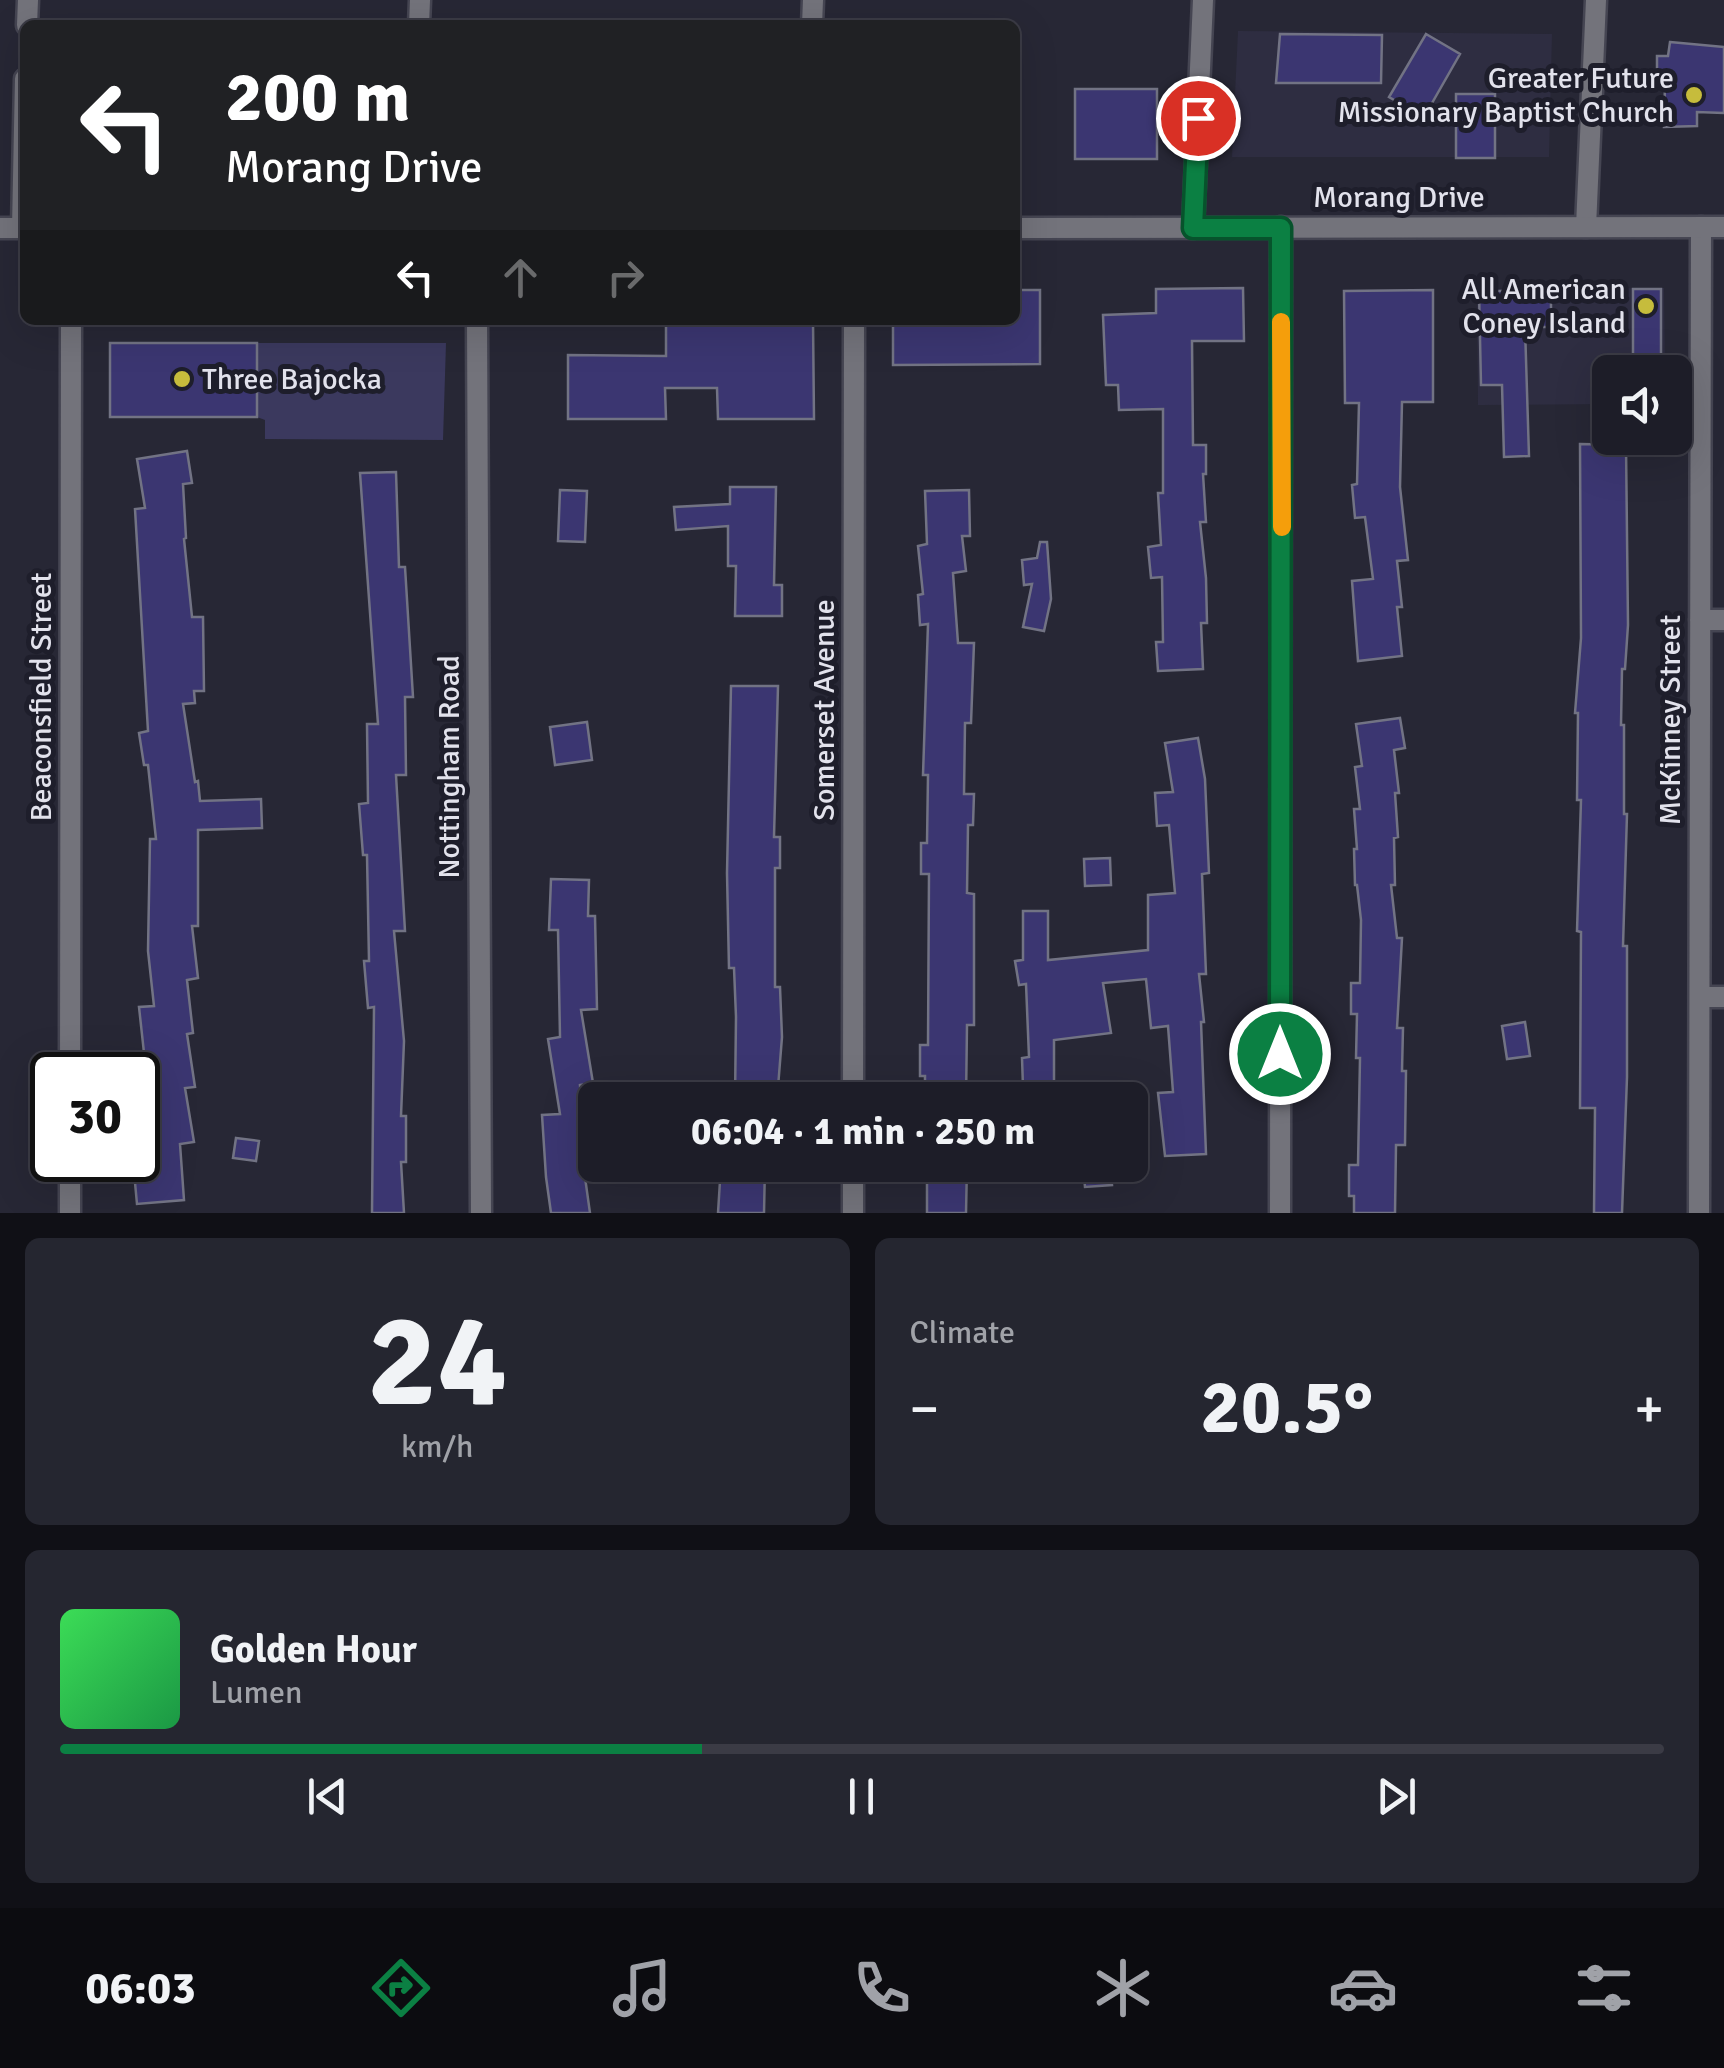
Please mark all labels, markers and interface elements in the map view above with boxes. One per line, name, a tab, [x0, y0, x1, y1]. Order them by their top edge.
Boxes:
text: 200 m	[225, 54, 410, 140]
icon: left	[60, 60, 190, 190]
place label: Greater Future Missionary Baptist Church	[1337, 60, 1674, 131]
pin	[1156, 76, 1241, 161]
marker: Greater Future Missionary Baptist Church	[1683, 84, 1705, 106]
icon: arrive	[1171, 91, 1226, 146]
text: Morang Drive	[225, 140, 483, 195]
street label: Morang Drive	[1313, 179, 1485, 216]
icon: left	[388, 250, 443, 305]
icon: ahead	[493, 250, 548, 305]
icon: right	[598, 250, 653, 305]
place label: All American Coney Island	[1461, 271, 1626, 342]
marker: All American Coney Island	[1635, 295, 1657, 317]
map controls	[1592, 355, 1692, 455]
button: sound	[1592, 355, 1692, 455]
place label: Three Bajocka	[202, 361, 382, 398]
marker: Three Bajocka	[171, 368, 193, 390]
street label: Beaconsfield Street	[23, 572, 60, 822]
street label: Somerset Avenue	[806, 599, 843, 821]
street label: McKinney Street	[1652, 615, 1689, 825]
street label: Nottingham Road	[431, 655, 468, 879]
position arrow	[1228, 1002, 1332, 1106]
speed limit sign: 30	[30, 1052, 160, 1182]
text: 06:04 · 1 min · 250 m	[691, 1108, 1035, 1155]
text: 24	[367, 1282, 507, 1442]
text: Climate	[910, 1313, 1015, 1352]
text: 20.5°	[1200, 1361, 1373, 1454]
text: −	[910, 1375, 939, 1443]
text: +	[1634, 1375, 1664, 1443]
text: km/h	[401, 1427, 473, 1466]
text: Golden Hour	[210, 1626, 417, 1673]
text: Lumen	[210, 1673, 302, 1712]
icon: previous	[300, 1769, 355, 1824]
icon: pause	[834, 1769, 889, 1824]
icon: next	[1369, 1769, 1424, 1824]
icon: directions	[366, 1953, 436, 2023]
icon: music	[607, 1953, 677, 2023]
icon: phone	[847, 1953, 917, 2023]
icon: climate	[1088, 1953, 1158, 2023]
icon: car	[1328, 1953, 1398, 2023]
icon: filters	[1569, 1953, 1639, 2023]
text: 06:03	[85, 1961, 196, 2016]

